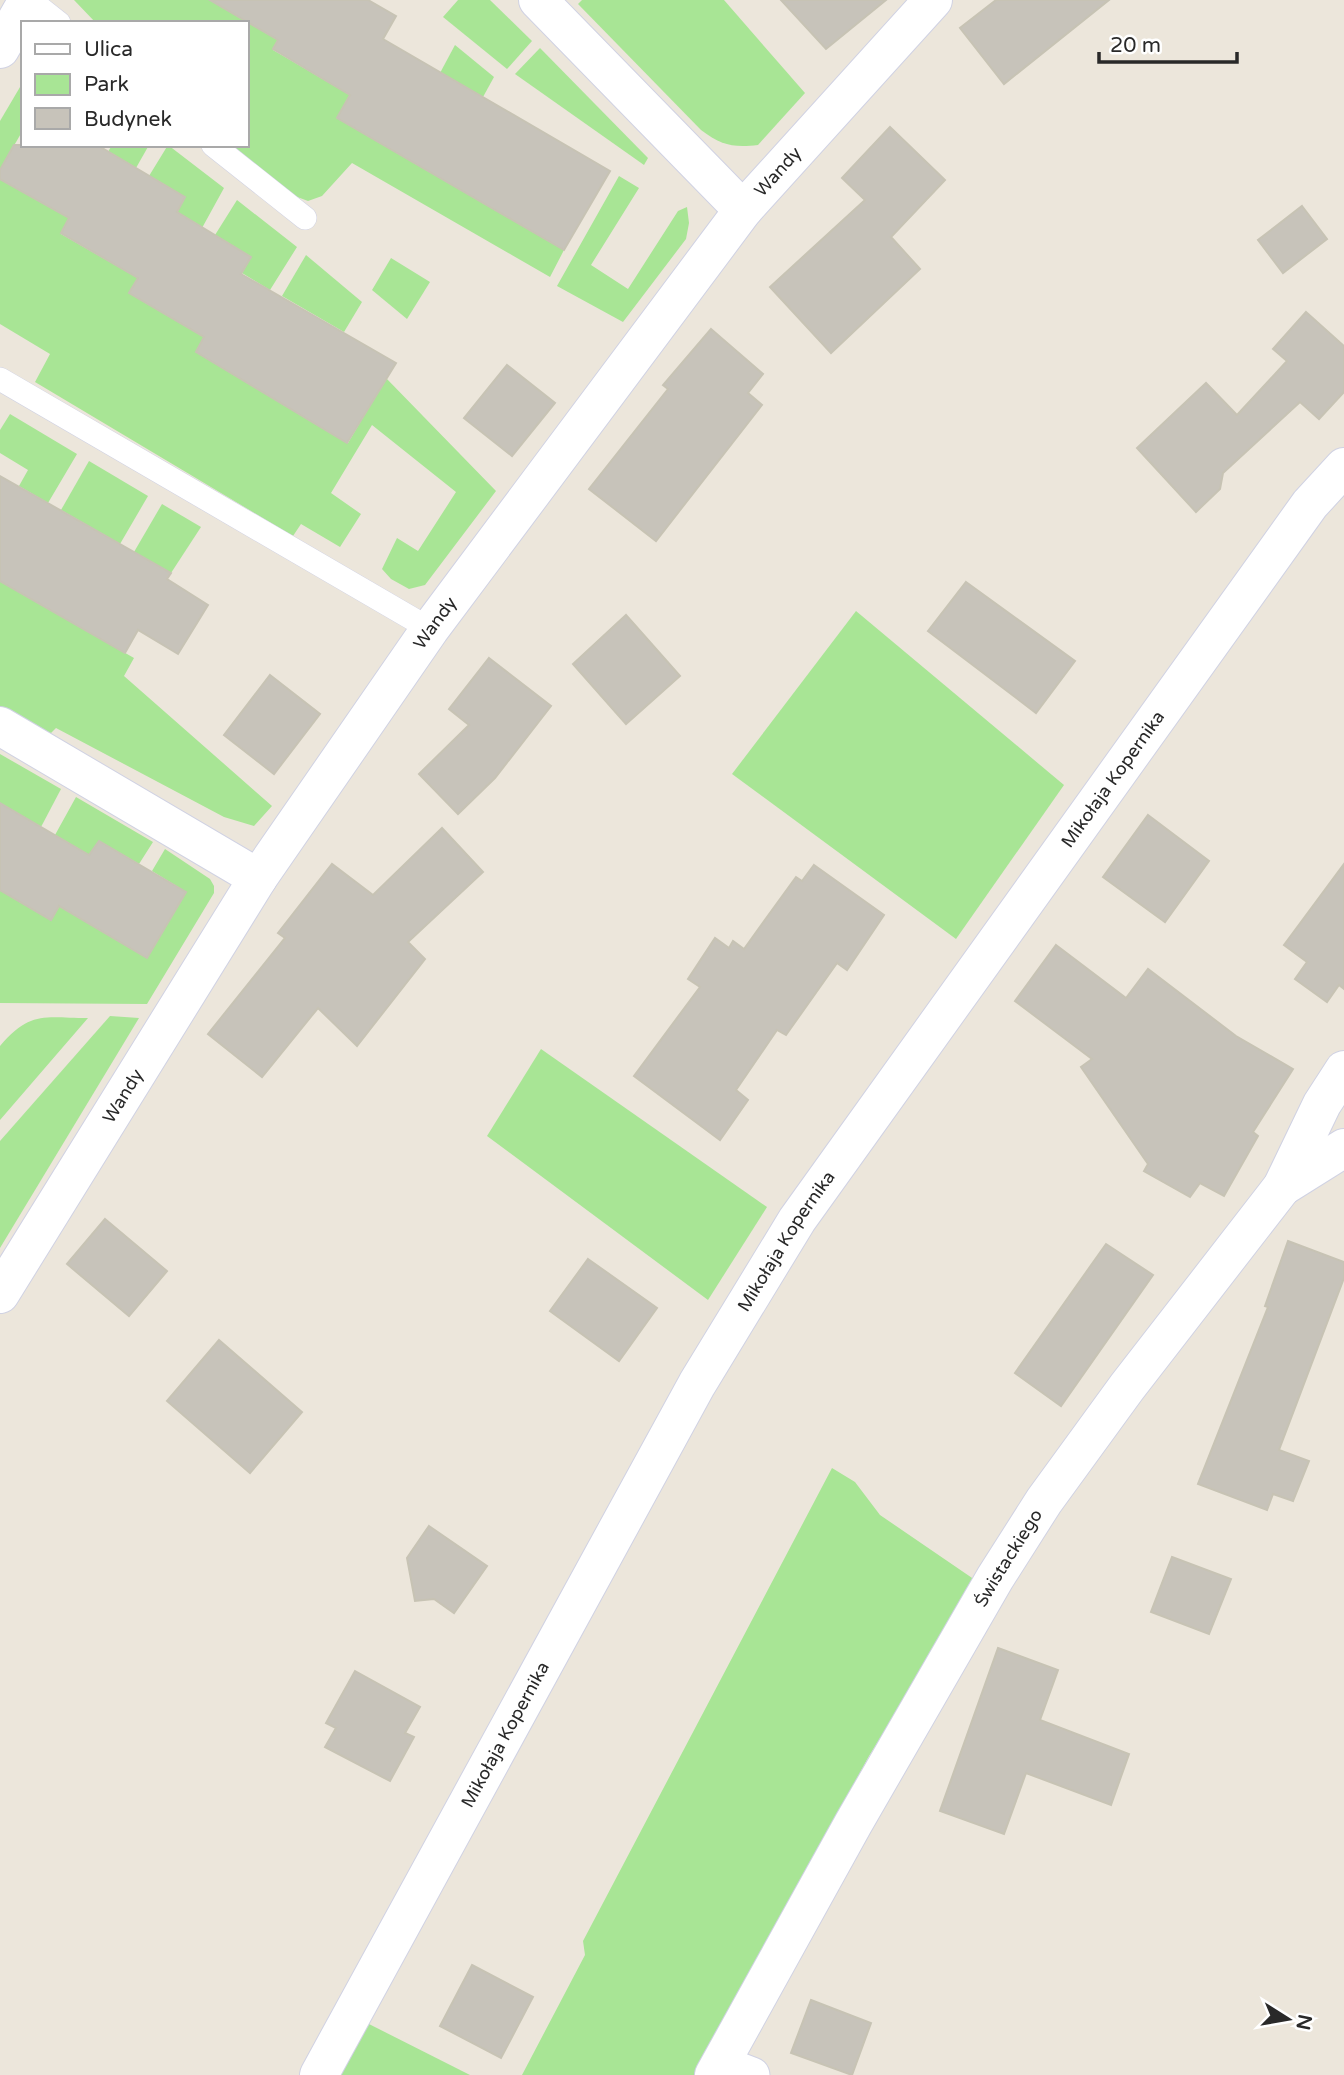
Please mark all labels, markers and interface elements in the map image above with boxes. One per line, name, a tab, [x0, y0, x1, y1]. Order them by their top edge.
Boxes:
legend	[21, 21, 248, 147]
scale bar	[1099, 21, 1237, 65]
text: 20 m	[1110, 33, 1161, 58]
text: Ulica	[84, 37, 133, 62]
text: Park	[84, 72, 129, 97]
text: Budynek	[84, 107, 172, 132]
street label: Wandy	[750, 142, 806, 201]
street label: Wandy	[408, 592, 462, 653]
street label: Mikołaja Kopernika	[1056, 706, 1169, 852]
street label: Wandy	[98, 1065, 148, 1127]
street label: Mikołaja Kopernika	[733, 1167, 840, 1316]
street label: Świstackiego	[970, 1505, 1047, 1611]
street label: Mikołaja Kopernika	[456, 1658, 554, 1811]
north arrow	[1253, 1984, 1323, 2054]
text: N	[1291, 2012, 1316, 2032]

